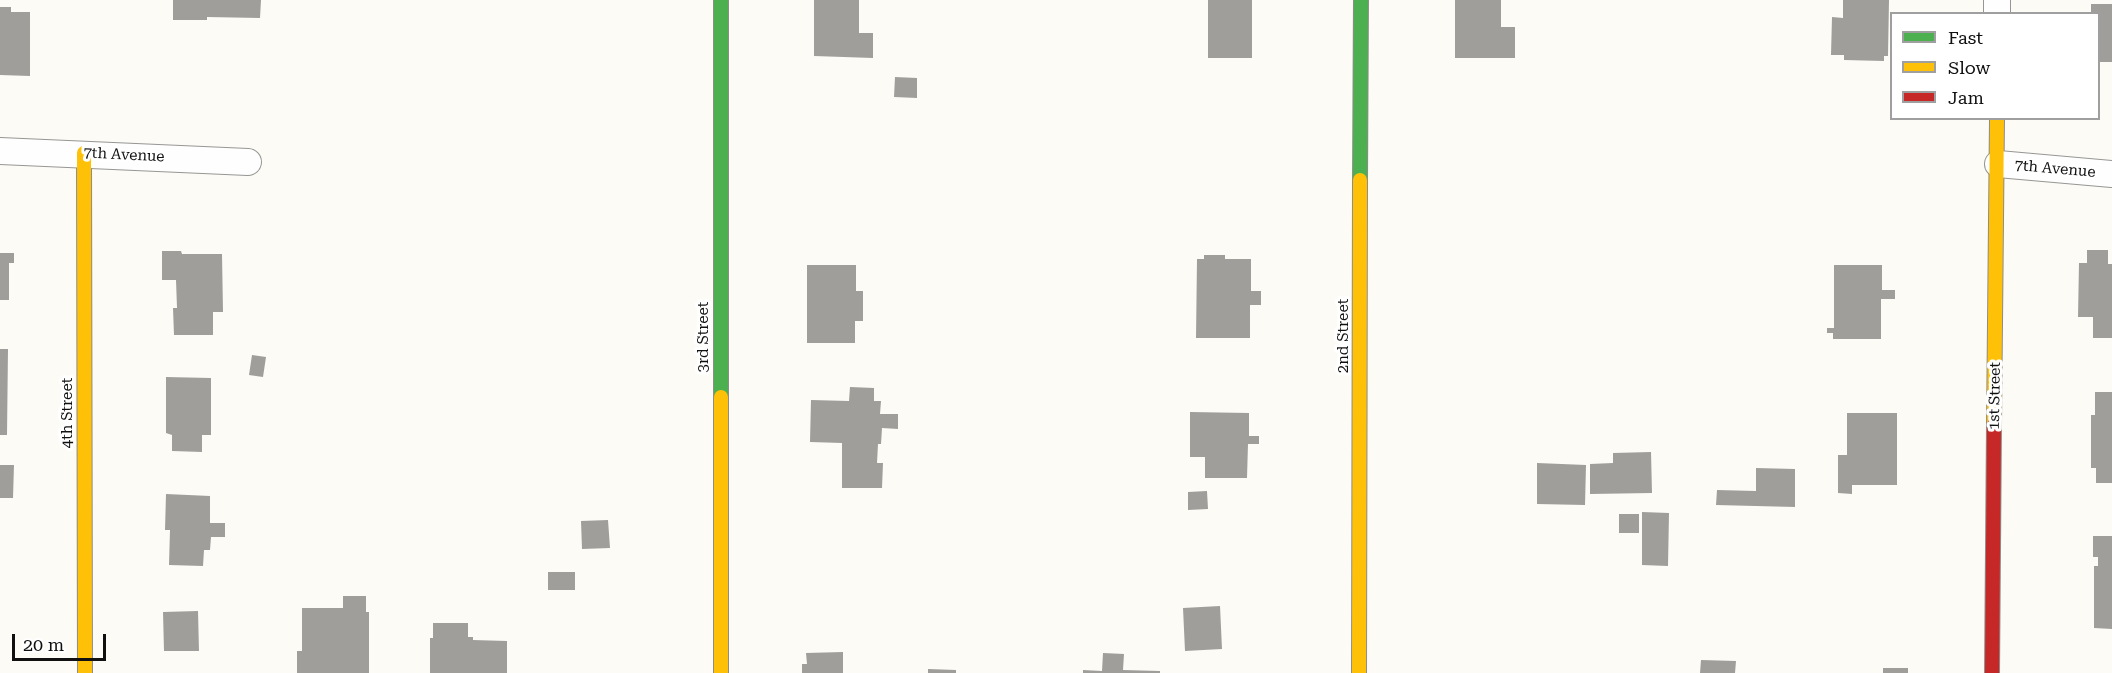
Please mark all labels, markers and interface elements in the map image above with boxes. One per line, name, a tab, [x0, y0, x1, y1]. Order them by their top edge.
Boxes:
legend	[1890, 12, 2100, 120]
text: Fast	[1948, 27, 1983, 48]
text: Slow	[1948, 57, 1990, 78]
text: Jam	[1948, 87, 1984, 108]
street label: 7th Avenue	[83, 144, 165, 166]
street label: 7th Avenue	[2014, 156, 2096, 182]
street label: 2nd Street	[1335, 299, 1353, 373]
street label: 3rd Street	[695, 302, 713, 372]
street label: 1st Street	[1985, 362, 2005, 430]
street label: 4th Street	[59, 378, 77, 448]
scale bar	[15, 622, 110, 660]
text: 20 m	[23, 634, 64, 655]

